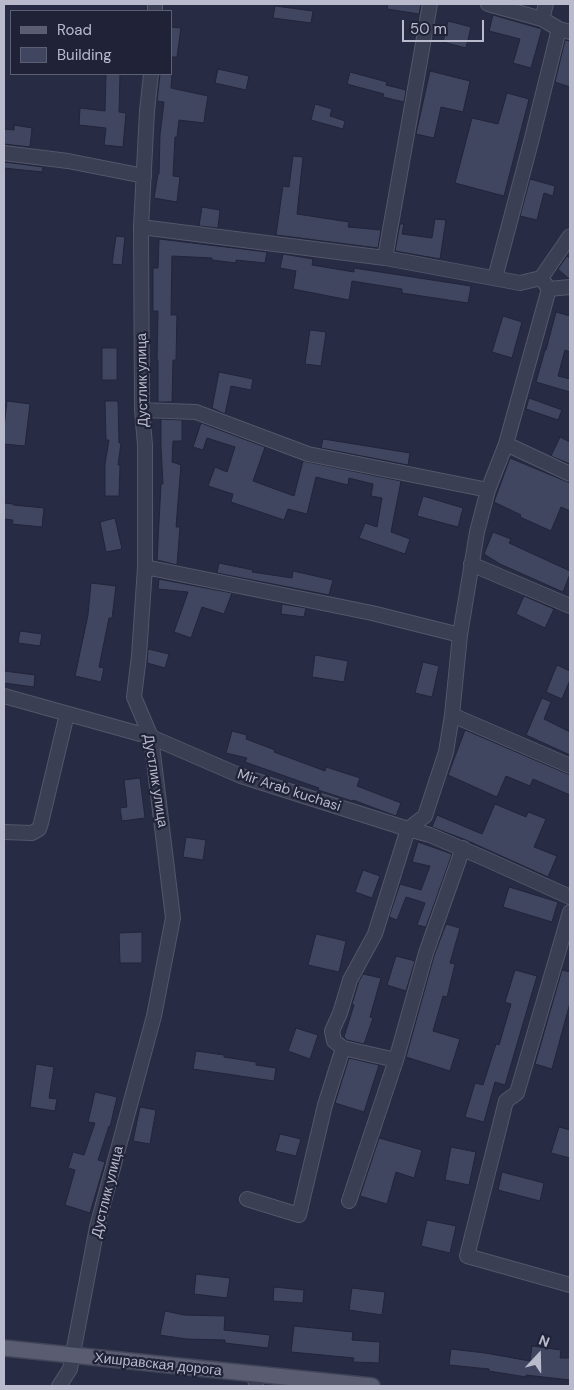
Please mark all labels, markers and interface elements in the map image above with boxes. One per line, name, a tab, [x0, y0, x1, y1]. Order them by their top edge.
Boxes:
legend	[10, 10, 172, 75]
scale bar	[404, 10, 486, 42]
text: 50 m	[410, 19, 447, 39]
text: Road	[57, 20, 92, 40]
text: Building	[57, 45, 112, 65]
street label: Дустлик улица	[134, 333, 152, 427]
street label: Дустлик улица	[139, 733, 171, 829]
street label: Mir Arab kuchasi	[235, 766, 343, 816]
street label: Дустлик улица	[88, 1144, 128, 1240]
north arrow	[514, 1330, 564, 1380]
text: N	[536, 1331, 552, 1351]
street label: Хишравская дорога	[94, 1350, 222, 1380]

